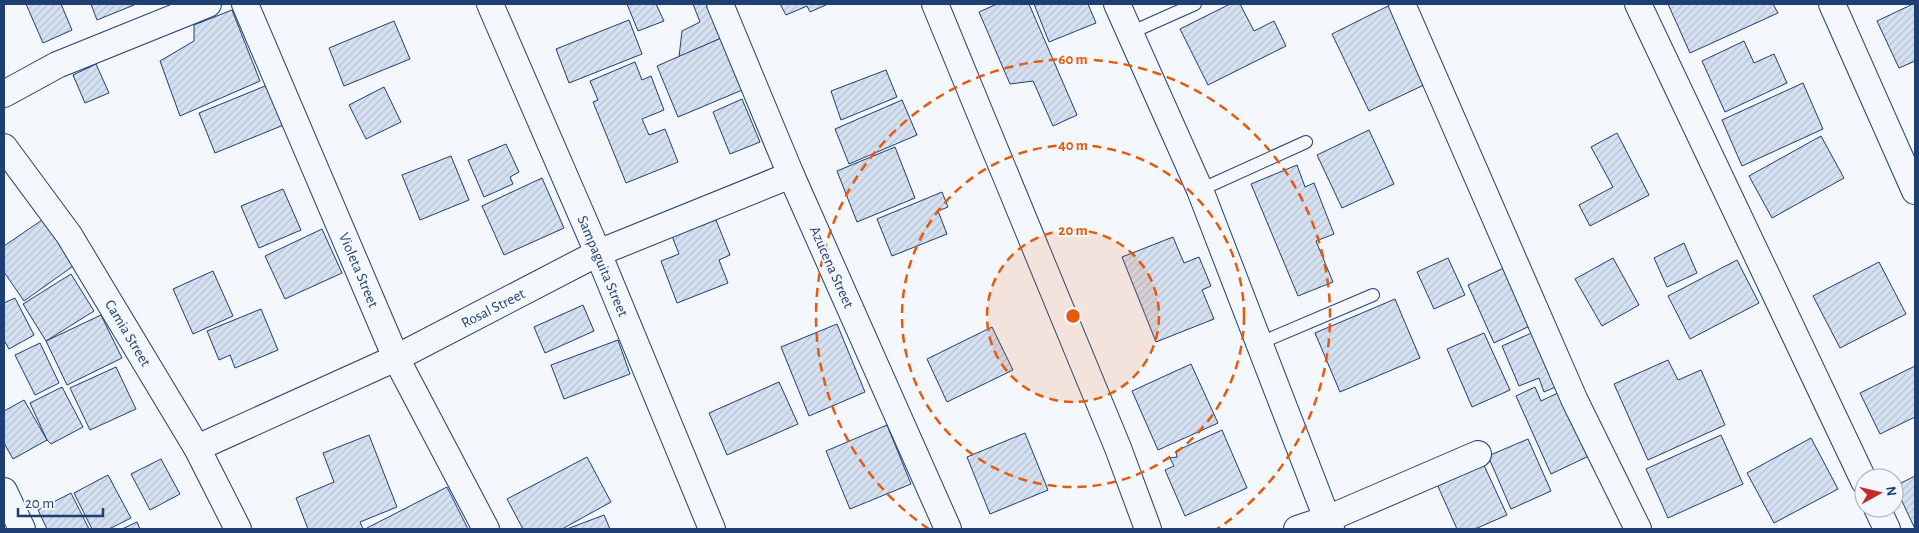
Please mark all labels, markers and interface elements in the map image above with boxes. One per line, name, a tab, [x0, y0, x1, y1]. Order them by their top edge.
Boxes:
text: 60 m	[1058, 52, 1088, 67]
text: 40 m	[1058, 138, 1088, 153]
street label: Sampaguita Street	[574, 213, 631, 319]
text: 20 m	[1058, 223, 1088, 238]
street label: Azucena Street	[807, 224, 856, 310]
street label: Violeta Street	[336, 231, 381, 310]
street label: Rosal Street	[459, 286, 528, 331]
street label: Camia Street	[102, 297, 153, 369]
centre of rings	[1064, 307, 1082, 325]
north arrow	[1854, 468, 1904, 518]
scale bar	[18, 486, 102, 518]
text: N	[1883, 486, 1898, 497]
text: 20 m	[25, 496, 54, 511]

